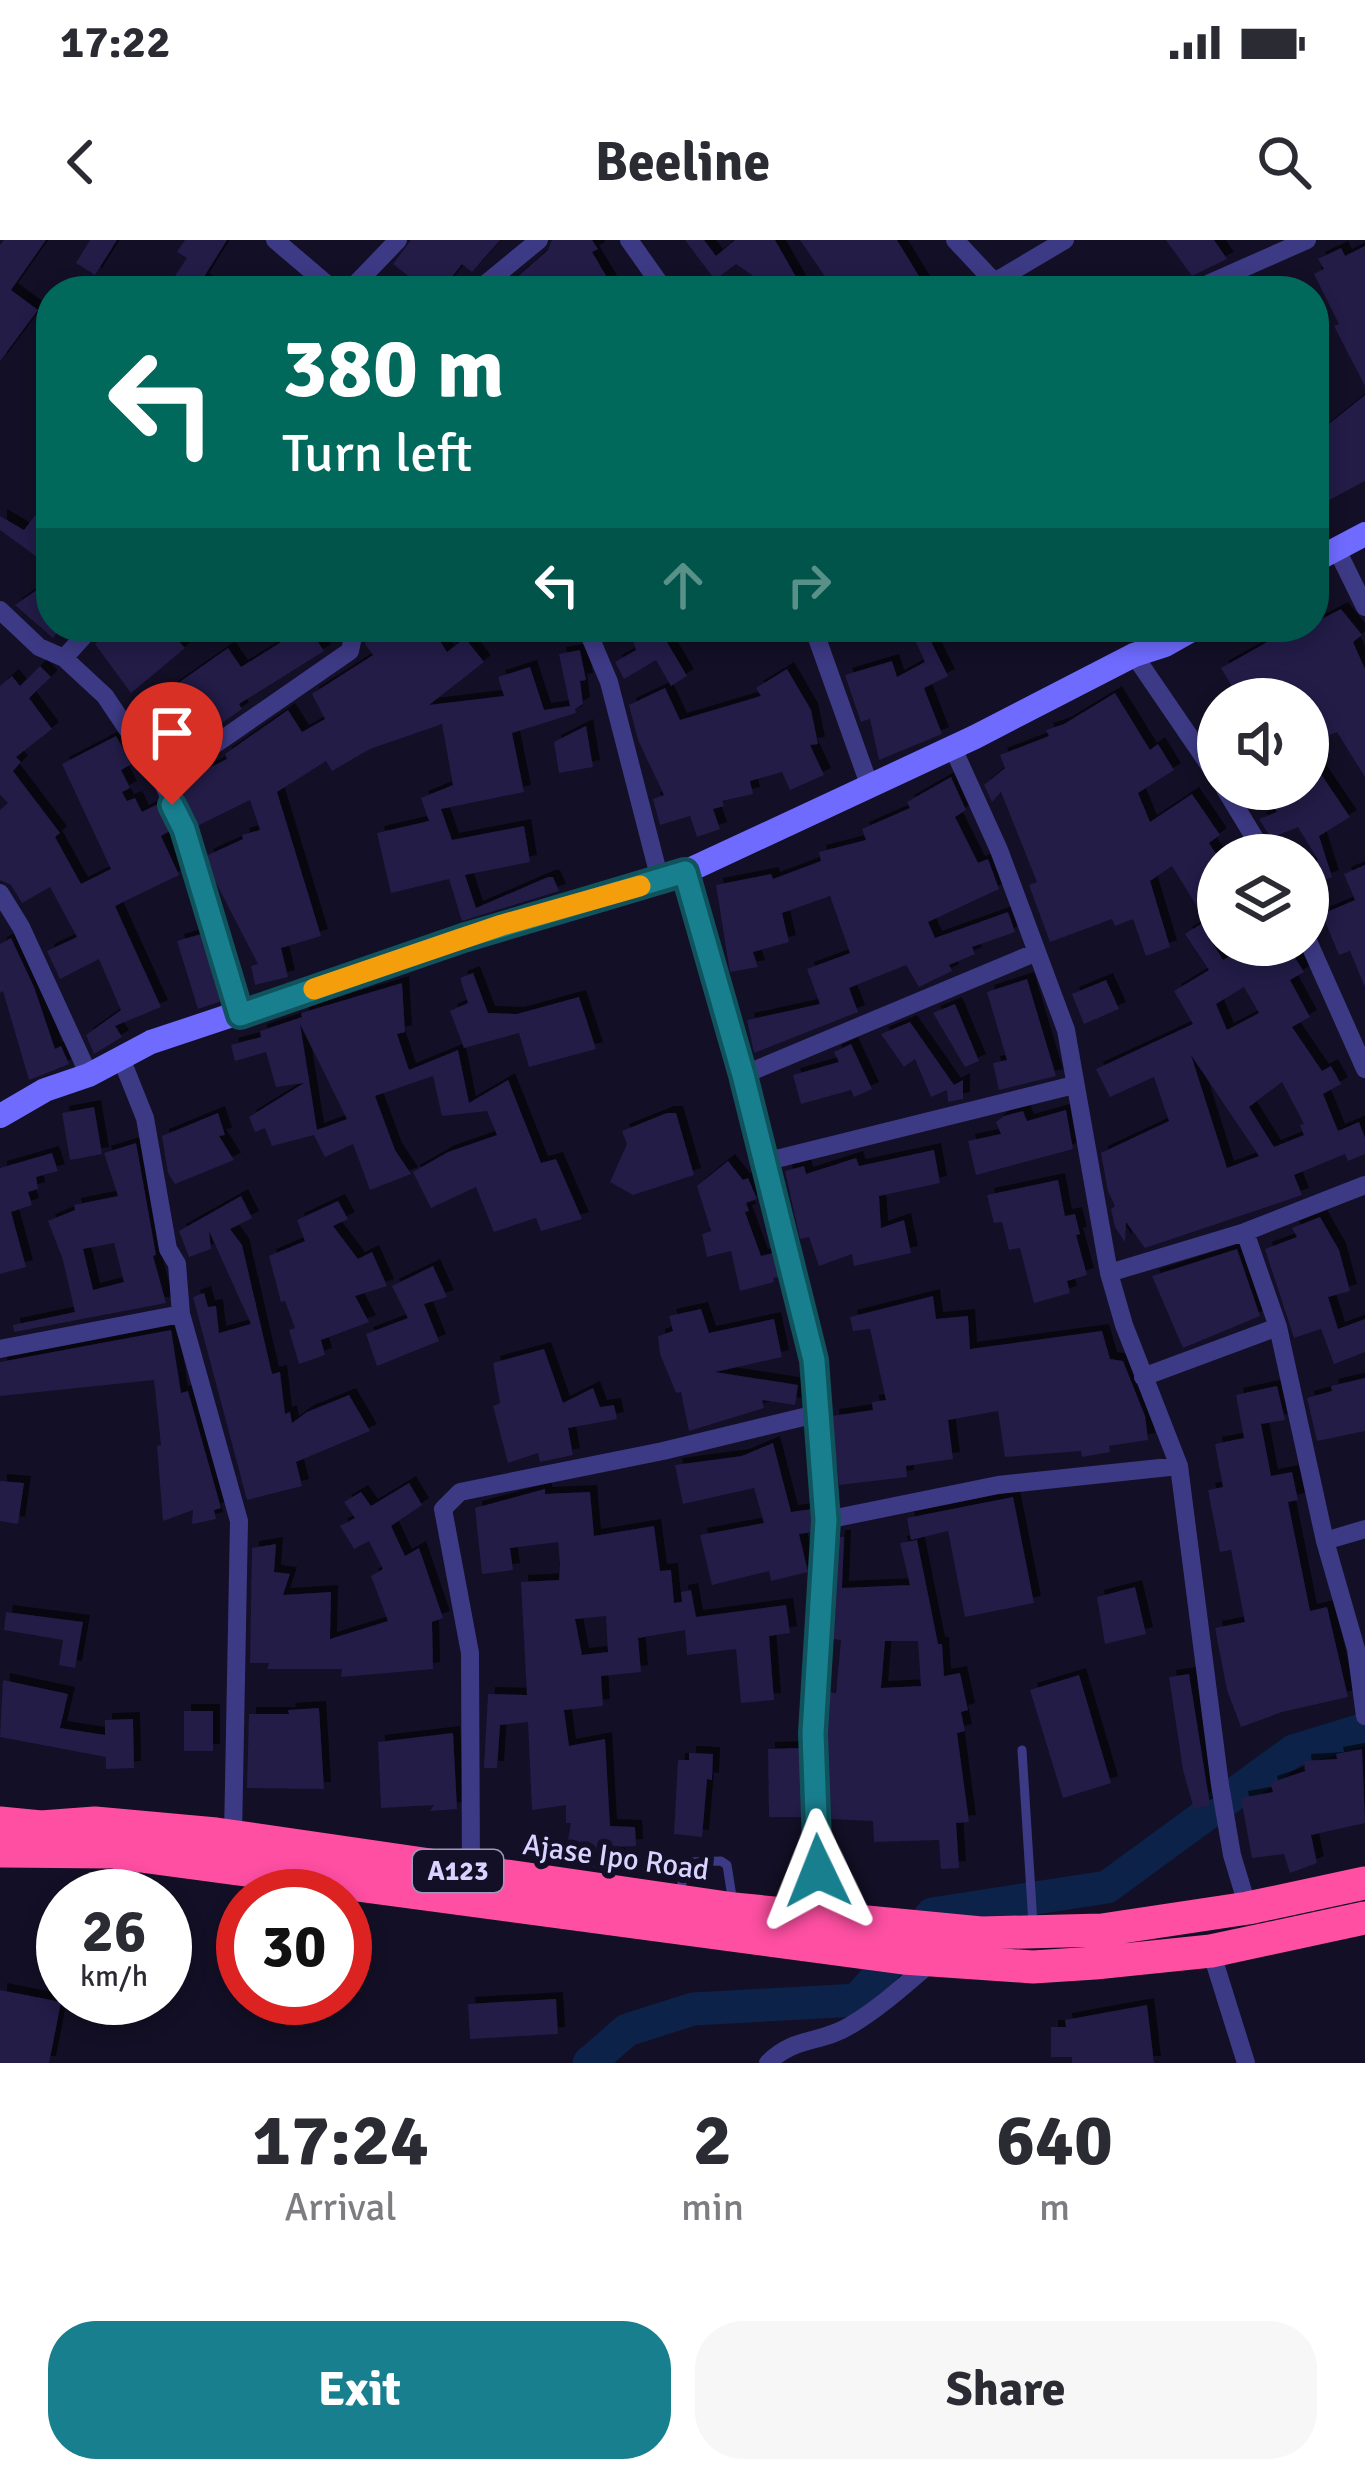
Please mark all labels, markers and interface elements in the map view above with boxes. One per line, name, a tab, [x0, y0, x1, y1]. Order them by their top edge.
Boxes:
text: 17:22	[60, 15, 170, 70]
icon: back	[48, 129, 114, 195]
text: Beeline	[595, 129, 770, 196]
icon: search	[1251, 129, 1317, 195]
text: 380 m	[282, 317, 504, 421]
icon: left	[84, 324, 240, 480]
text: Turn left	[282, 420, 472, 487]
icon: left	[524, 552, 590, 618]
icon: ahead	[650, 552, 716, 618]
icon: right	[776, 552, 842, 618]
map controls	[1197, 678, 1329, 966]
button: sound	[1197, 678, 1329, 810]
pin	[121, 682, 223, 805]
icon: arrive	[139, 700, 205, 766]
button: layers	[1197, 834, 1329, 966]
position arrow	[755, 1808, 881, 1934]
street label: Ajase Ipo Road	[520, 1826, 711, 1889]
road number: A123	[413, 1850, 503, 1892]
speed limit sign: 30	[216, 1869, 372, 2025]
text: 26	[82, 1895, 146, 1969]
text: km/h	[80, 1958, 148, 1995]
text: 17:24	[252, 2096, 429, 2185]
text: 2	[693, 2096, 732, 2185]
text: 640	[996, 2096, 1113, 2185]
text: Arrival	[284, 2183, 397, 2231]
text: min	[681, 2183, 744, 2231]
text: m	[1039, 2183, 1070, 2231]
button: Exit	[48, 2321, 671, 2459]
button: Share	[695, 2321, 1317, 2459]

